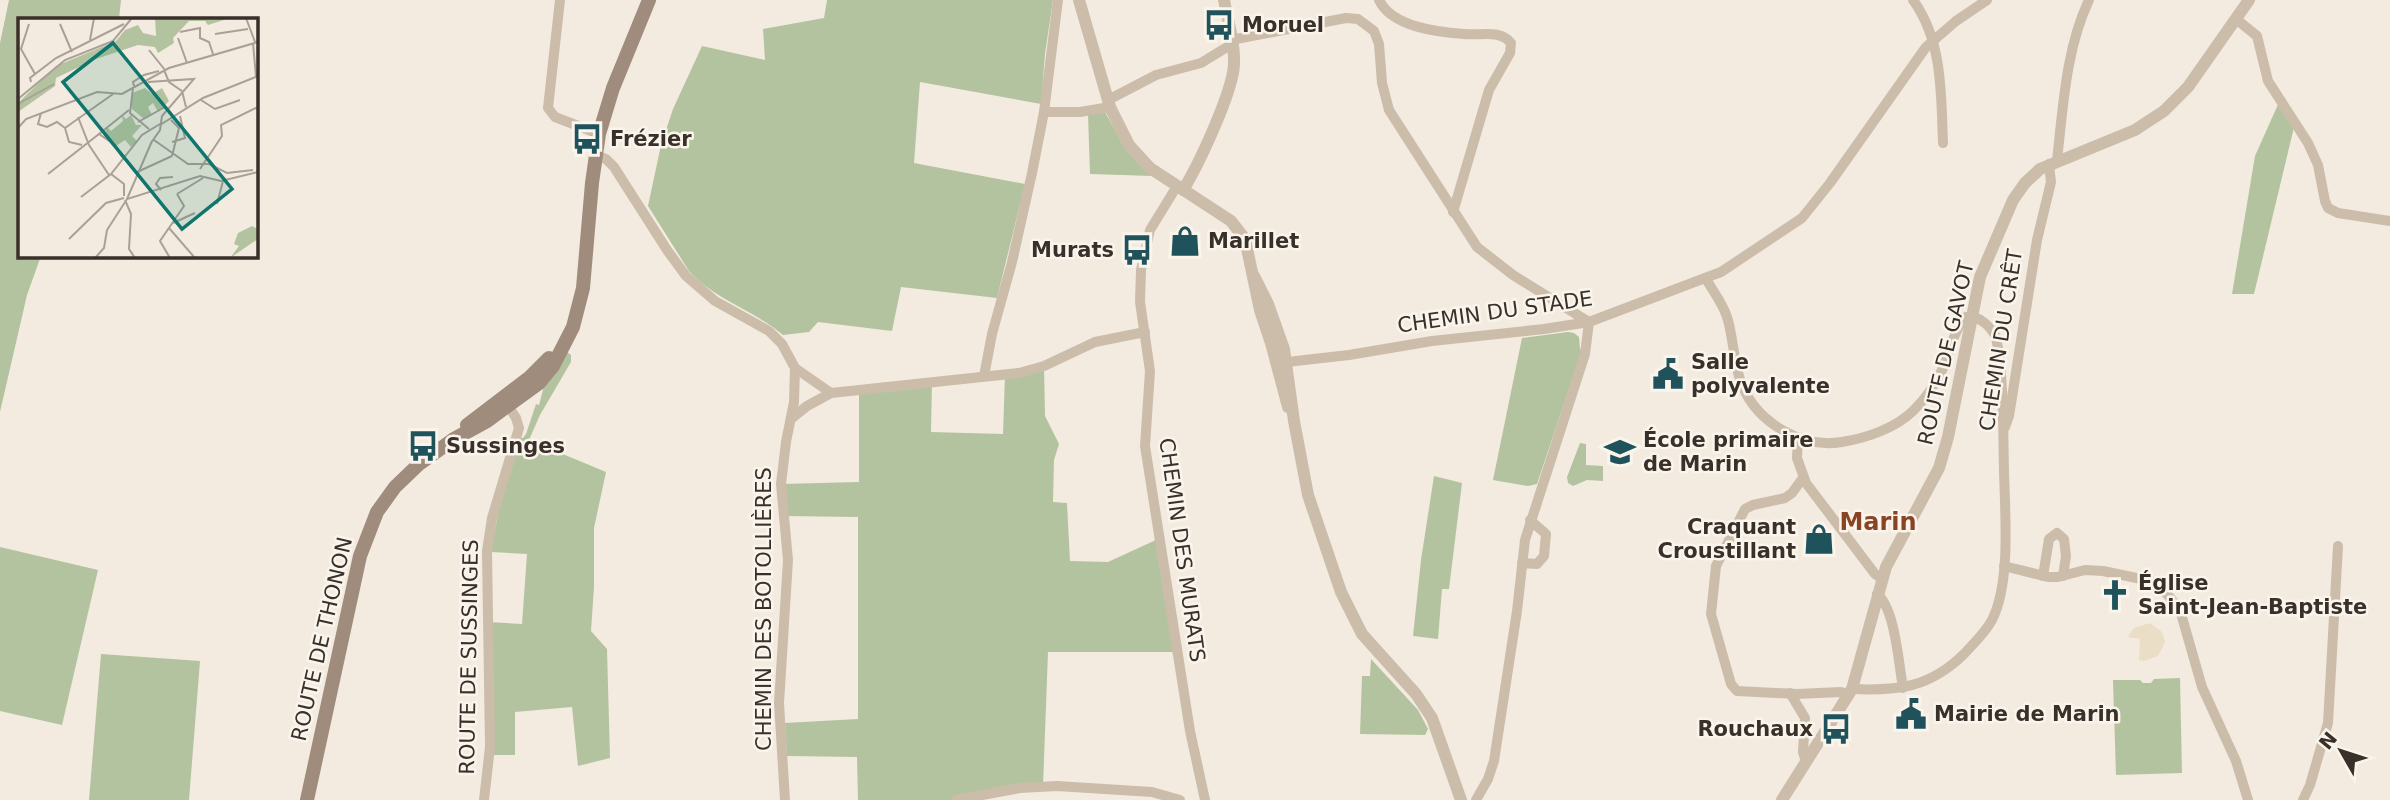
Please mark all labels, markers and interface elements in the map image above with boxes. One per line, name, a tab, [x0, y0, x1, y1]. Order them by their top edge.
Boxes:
bus stop icon: Moruel	[1202, 8, 1236, 42]
place label: Moruel	[1242, 13, 1324, 37]
inset map	[18, 18, 257, 257]
bus stop icon: Frézier	[570, 122, 604, 156]
place label: Frézier	[610, 127, 692, 151]
shop icon: Marillet	[1168, 224, 1202, 258]
place label: Marillet	[1208, 229, 1299, 253]
bus stop icon: Murats	[1120, 233, 1154, 267]
place label: Murats	[1031, 238, 1114, 262]
street label: CHEMIN DU CRÊT	[1974, 247, 2027, 433]
street label: ROUTE DE GAVOT	[1913, 259, 1979, 447]
street label: CHEMIN DU STADE	[1396, 286, 1594, 338]
place label: Salle polyvalente	[1691, 350, 1830, 398]
public building icon: Salle polyvalente	[1651, 357, 1685, 391]
place label: École primaire de Marin	[1643, 427, 1813, 476]
bus stop icon: Sussinges	[406, 429, 440, 463]
place label: Sussinges	[446, 434, 565, 458]
school or university icon: École primaire de Marin	[1603, 435, 1637, 469]
street label: CHEMIN DES MURATS	[1154, 436, 1210, 664]
street label: CHEMIN DES BOTOLLIÈRES	[751, 467, 776, 751]
district label: Marin	[1839, 508, 1917, 536]
place label: Craquant Croustillant	[1658, 515, 1796, 563]
shop icon: Craquant Croustillant	[1802, 522, 1836, 556]
street label: ROUTE DE THONON	[287, 535, 357, 743]
street label: ROUTE DE SUSSINGES	[455, 539, 483, 775]
place label: Église Saint-Jean-Baptiste	[2138, 570, 2367, 619]
church icon: Église Saint-Jean-Baptiste	[2098, 578, 2132, 612]
public building icon: Mairie de Marin	[1894, 697, 1928, 731]
place label: Mairie de Marin	[1934, 702, 2120, 726]
bus stop icon: Rouchaux	[1819, 712, 1853, 746]
north arrow	[2306, 716, 2376, 786]
place label: Rouchaux	[1697, 717, 1813, 741]
text: N	[2314, 727, 2341, 753]

